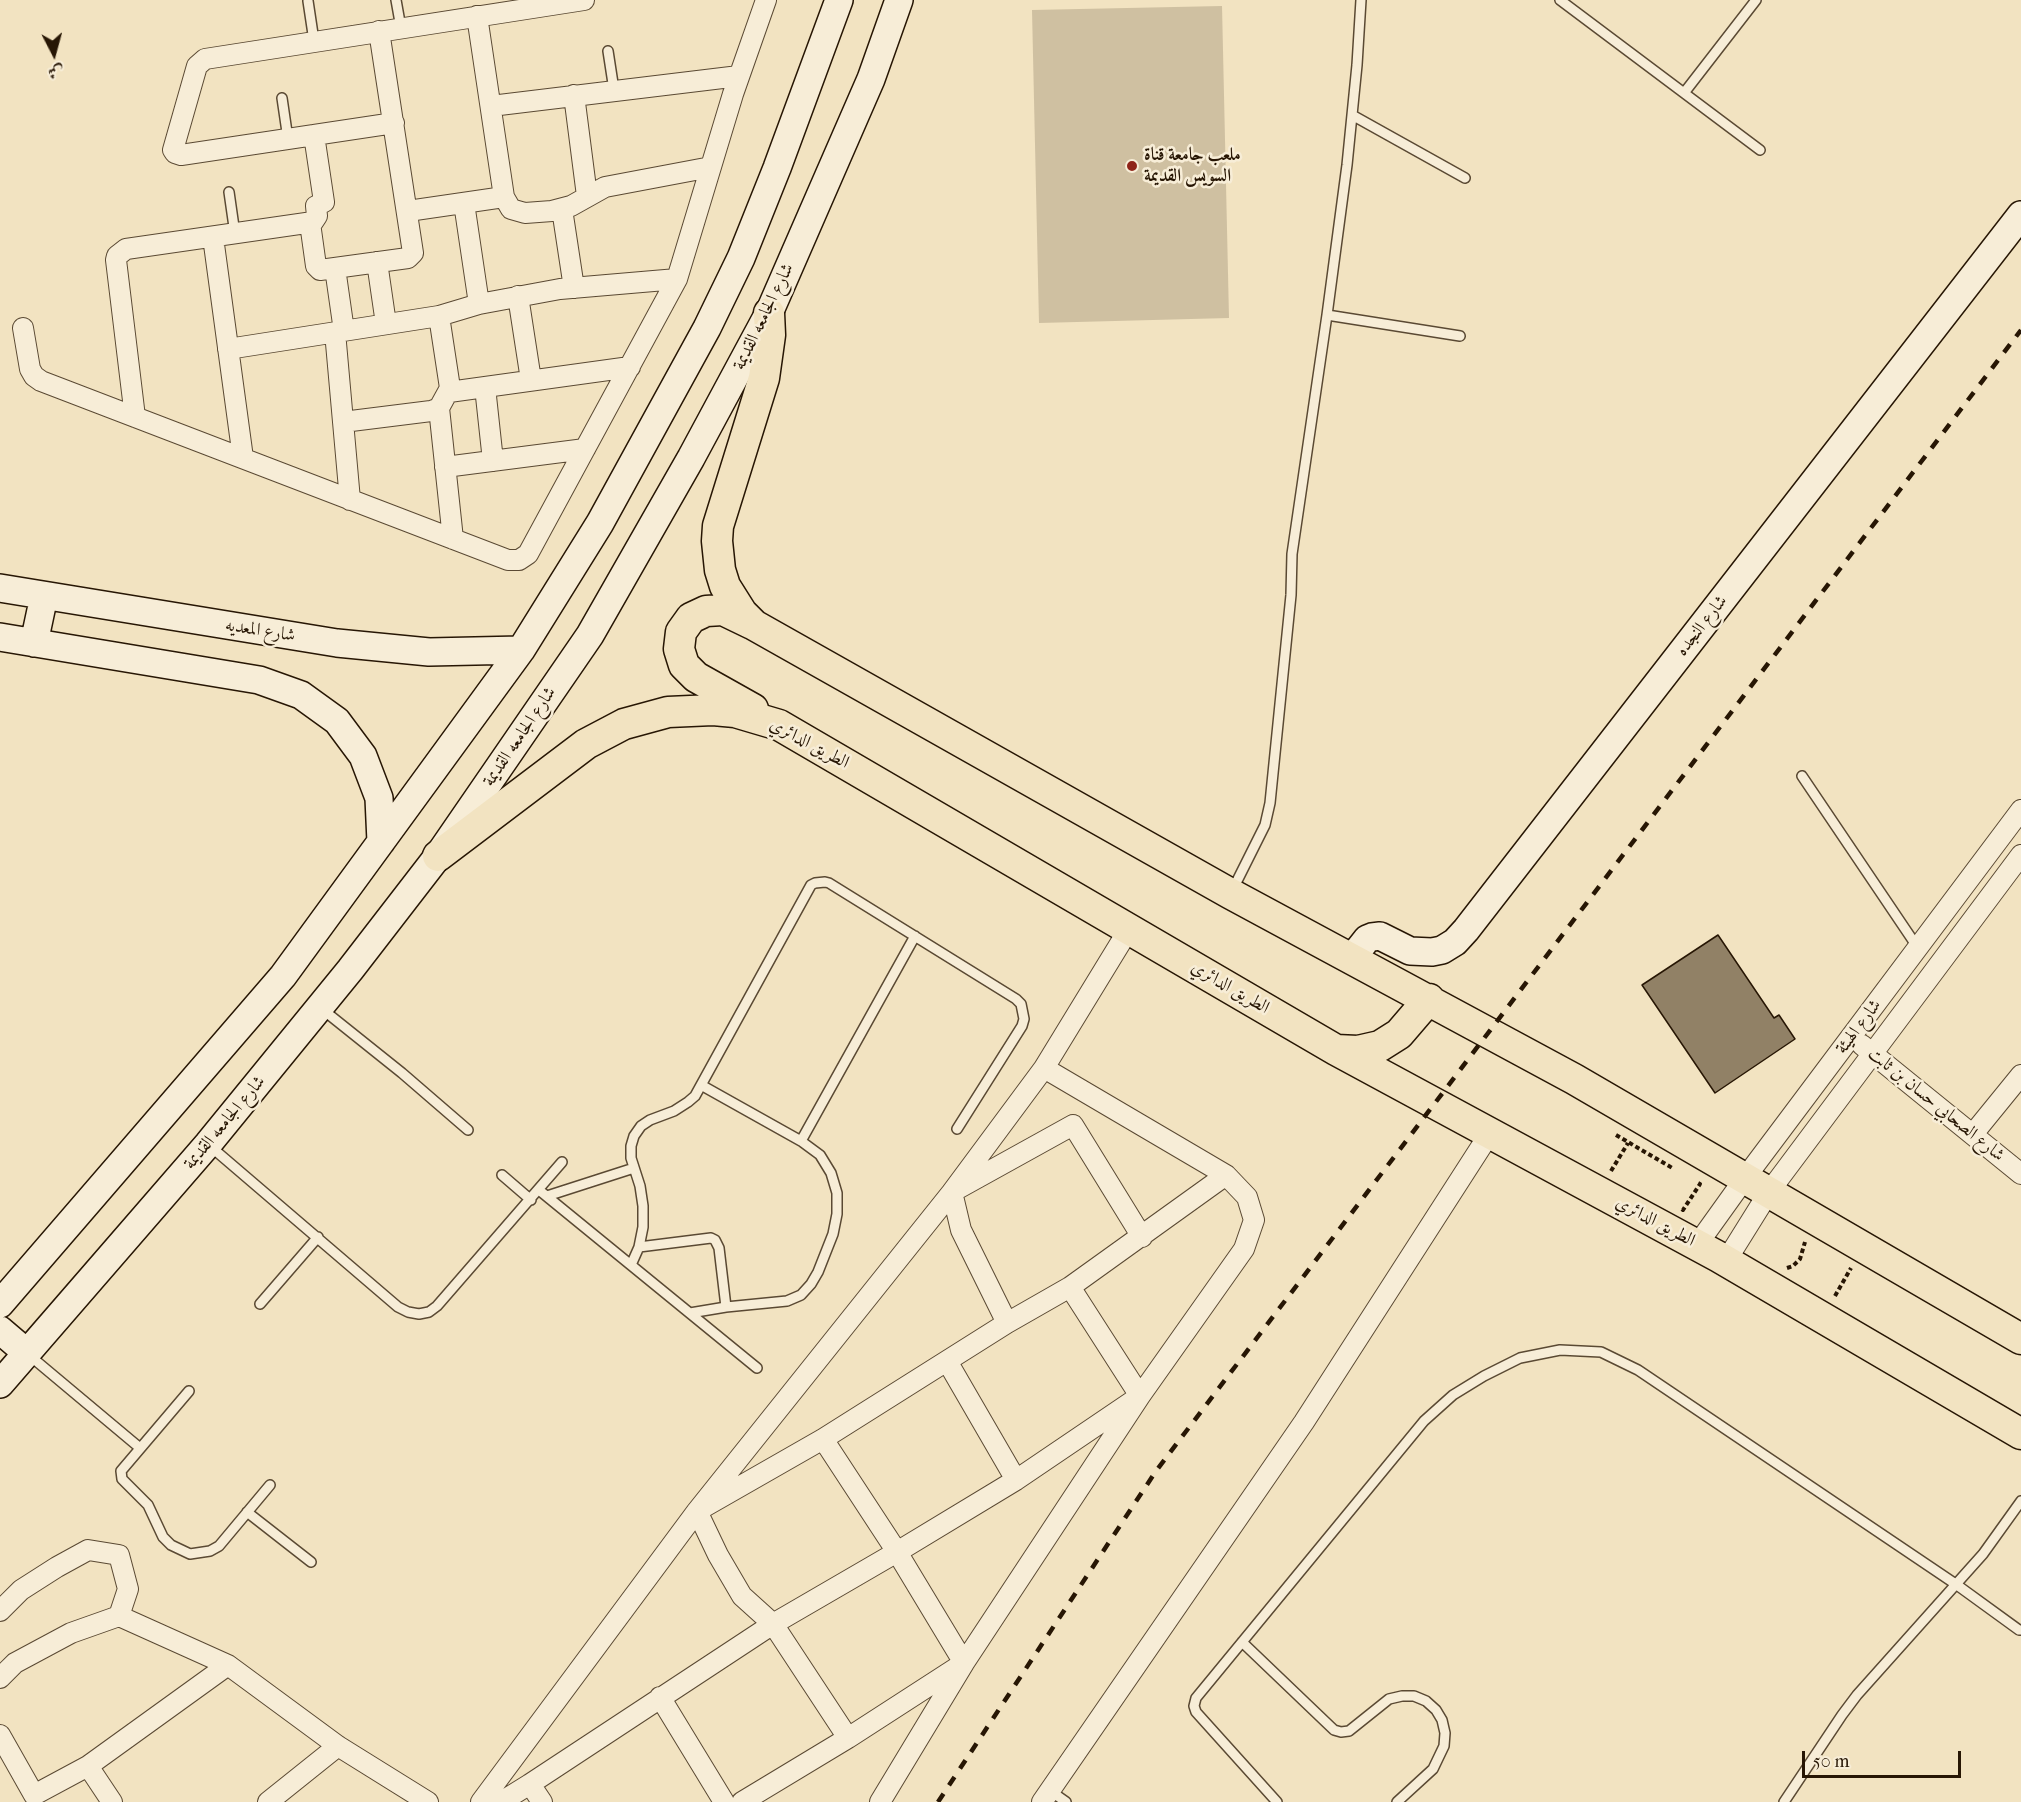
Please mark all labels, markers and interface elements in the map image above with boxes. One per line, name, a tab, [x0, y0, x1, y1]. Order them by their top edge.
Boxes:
north arrow	[24, 24, 84, 84]
text: ش	[47, 62, 65, 83]
place label: ملعب جامعة قناة السويس القديمة	[1144, 145, 1241, 188]
marker: ملعب جامعة قناة السويس القديمة	[1125, 159, 1139, 173]
street label: شارع الجامعه القديمة	[729, 260, 799, 374]
street label: شارع النجده	[1672, 591, 1732, 661]
street label: شارع المعديه	[223, 615, 297, 647]
street label: شارع الجامعه القديمة	[479, 683, 561, 791]
street label: الطريق الدائري	[766, 714, 852, 774]
street label: الطريق الدائري	[1187, 957, 1273, 1019]
street label: شارع الهيئة	[1831, 995, 1887, 1059]
street label: شارع الصحابي حسان بن ثابت	[1863, 1043, 2009, 1167]
street label: شارع الجامعه القديمة	[180, 1072, 270, 1174]
street label: الطريق الدائري	[1612, 1192, 1698, 1252]
scale bar	[1805, 1739, 1964, 1777]
text: 50 m	[1813, 1751, 1849, 1772]

